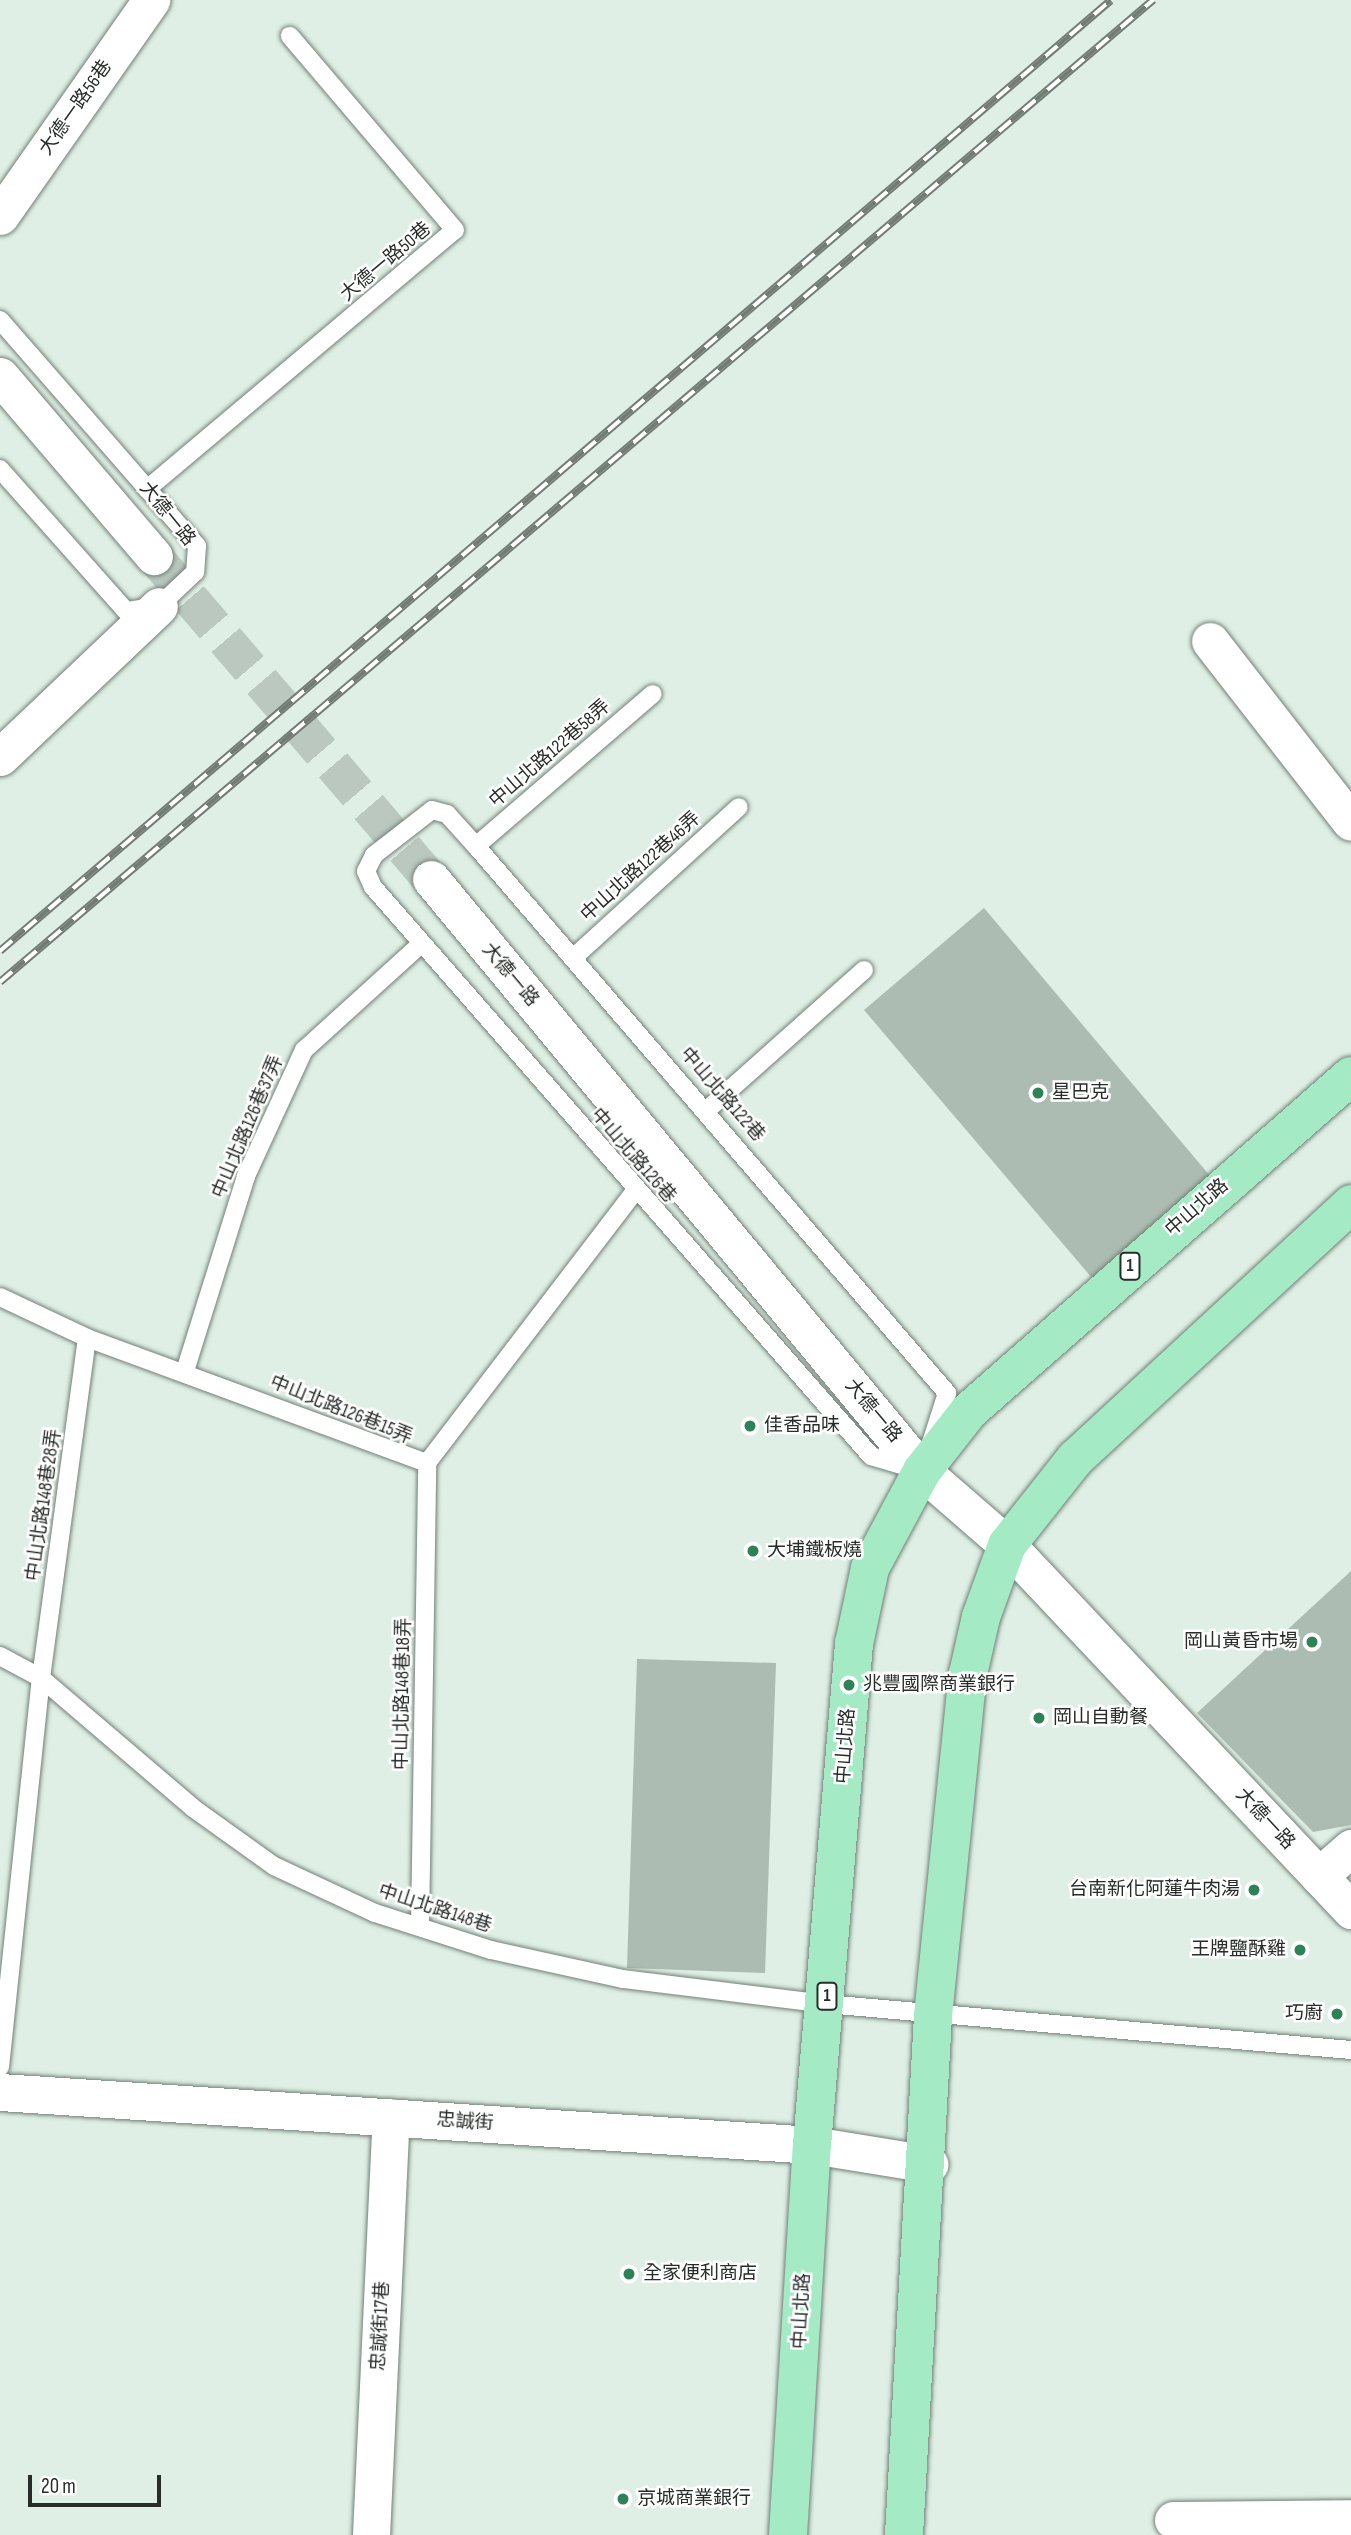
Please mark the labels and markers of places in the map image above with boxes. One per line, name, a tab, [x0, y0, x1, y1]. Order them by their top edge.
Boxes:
place label: 星巴克	[1052, 1082, 1109, 1104]
marker: 星巴克	[1030, 1085, 1046, 1101]
place label: 佳香品味	[764, 1415, 840, 1437]
marker: 佳香品味	[742, 1418, 758, 1434]
place label: 大埔鐵板燒	[767, 1540, 862, 1562]
marker: 大埔鐵板燒	[745, 1543, 761, 1559]
place label: 岡山黃昏市場	[1184, 1631, 1298, 1653]
marker: 岡山黃昏市場	[1304, 1634, 1320, 1650]
place label: 兆豐國際商業銀行	[863, 1674, 1015, 1696]
marker: 兆豐國際商業銀行	[841, 1677, 857, 1693]
place label: 岡山自動餐	[1053, 1707, 1148, 1729]
marker: 岡山自動餐	[1031, 1710, 1047, 1726]
place label: 台南新化阿蓮牛肉湯	[1069, 1879, 1240, 1901]
marker: 台南新化阿蓮牛肉湯	[1246, 1882, 1262, 1898]
place label: 王牌鹽酥雞	[1191, 1939, 1286, 1961]
marker: 王牌鹽酥雞	[1292, 1942, 1308, 1958]
place label: 巧廚	[1285, 2003, 1323, 2025]
marker: 巧廚	[1329, 2006, 1345, 2022]
place label: 全家便利商店	[643, 2263, 757, 2285]
marker: 全家便利商店	[621, 2266, 637, 2282]
place label: 京城商業銀行	[637, 2488, 751, 2510]
marker: 京城商業銀行	[615, 2491, 631, 2507]

